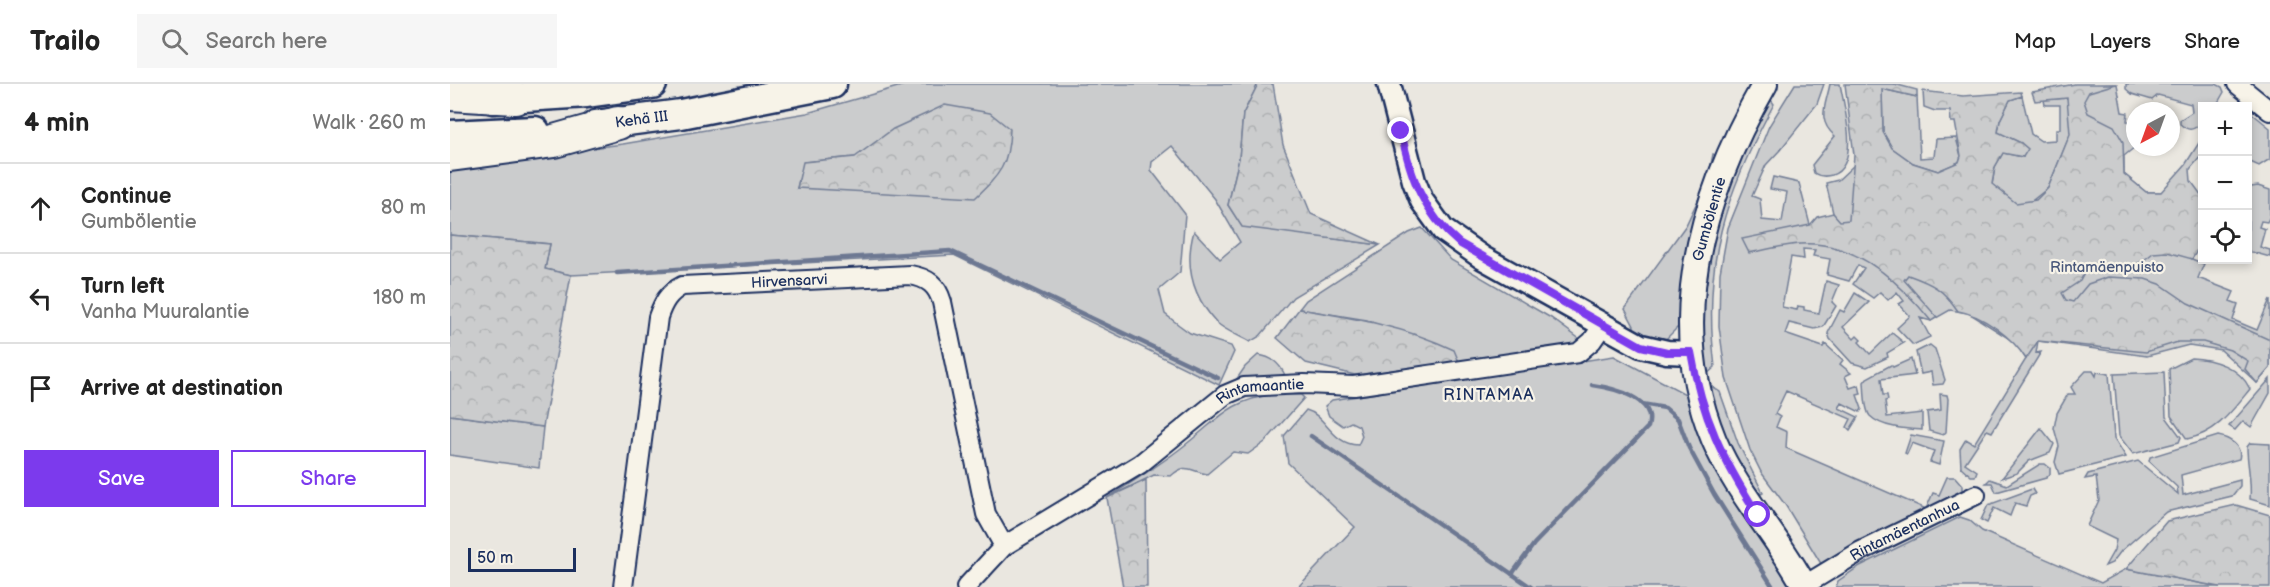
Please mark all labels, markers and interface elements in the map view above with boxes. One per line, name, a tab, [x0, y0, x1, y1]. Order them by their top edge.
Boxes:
search box	[137, 14, 557, 68]
text: Trailo	[30, 25, 101, 58]
icon: search	[158, 25, 191, 58]
text: Search here	[206, 28, 327, 55]
text: Map	[2014, 29, 2056, 54]
text: Layers	[2089, 29, 2151, 54]
text: Share	[2184, 29, 2240, 54]
north arrow	[2126, 102, 2180, 156]
map controls	[2198, 102, 2252, 264]
button: +	[2198, 102, 2252, 156]
street label: Kehä III	[614, 107, 670, 132]
text: 4 min	[24, 108, 89, 139]
text: Walk · 260 m	[313, 111, 426, 135]
route end	[1387, 117, 1413, 143]
button: −	[2198, 156, 2252, 210]
street label: Gumbölentie	[1688, 175, 1731, 263]
text: Continue	[81, 183, 171, 210]
icon: ahead	[24, 192, 57, 225]
text: 80 m	[381, 196, 426, 220]
text: Gumbölentie	[81, 210, 197, 234]
button: locate	[2198, 210, 2252, 264]
park label: Rintamäenpuisto	[2050, 258, 2164, 277]
street label: Hirvensarvi	[751, 270, 828, 293]
text: Turn left	[81, 273, 165, 300]
icon: left	[24, 282, 57, 315]
text: 180 m	[373, 286, 426, 310]
text: Vanha Muuralantie	[81, 300, 249, 324]
icon: arrive	[24, 372, 57, 405]
text: Arrive at destination	[81, 375, 283, 402]
street label: Rintamaantie	[1212, 375, 1305, 409]
district label: RINTAMAA	[1443, 386, 1535, 405]
button: Save	[24, 450, 219, 507]
button: Share	[231, 450, 426, 507]
street label: Rintamäentanhua	[1847, 495, 1963, 565]
route start	[1744, 501, 1770, 527]
scale bar	[468, 545, 576, 572]
text: 50 m	[477, 549, 513, 568]

